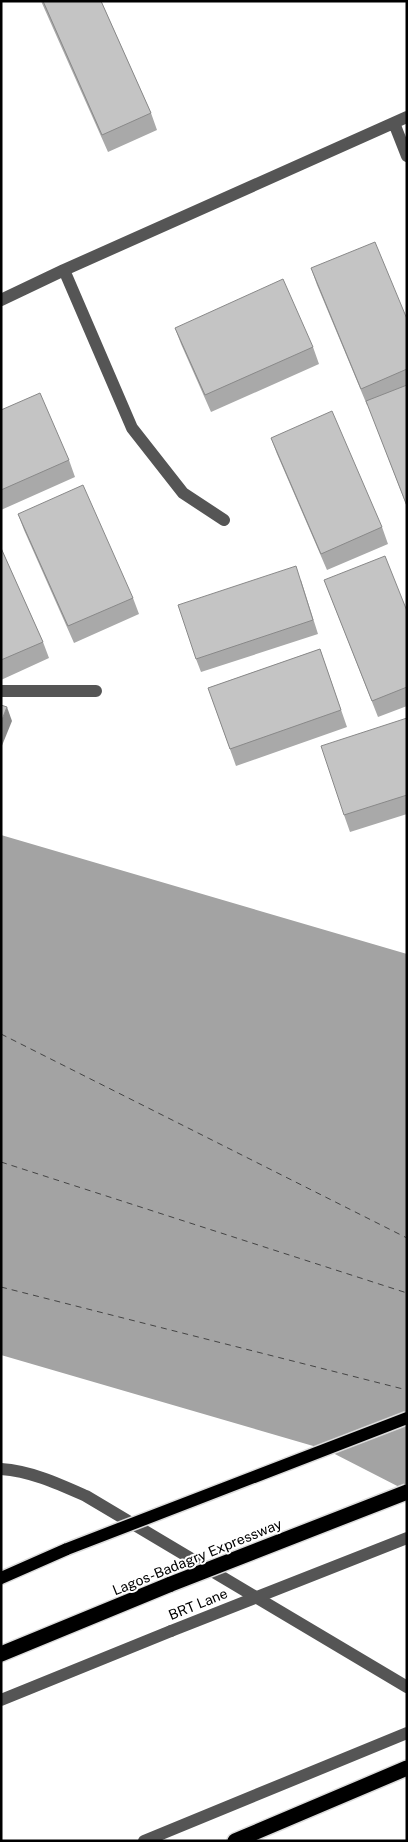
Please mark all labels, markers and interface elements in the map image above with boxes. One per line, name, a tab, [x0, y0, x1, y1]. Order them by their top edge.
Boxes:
street label: Lagos-Badagry Expressway	[110, 1515, 284, 1598]
street label: BRT Lane	[166, 1585, 230, 1623]

